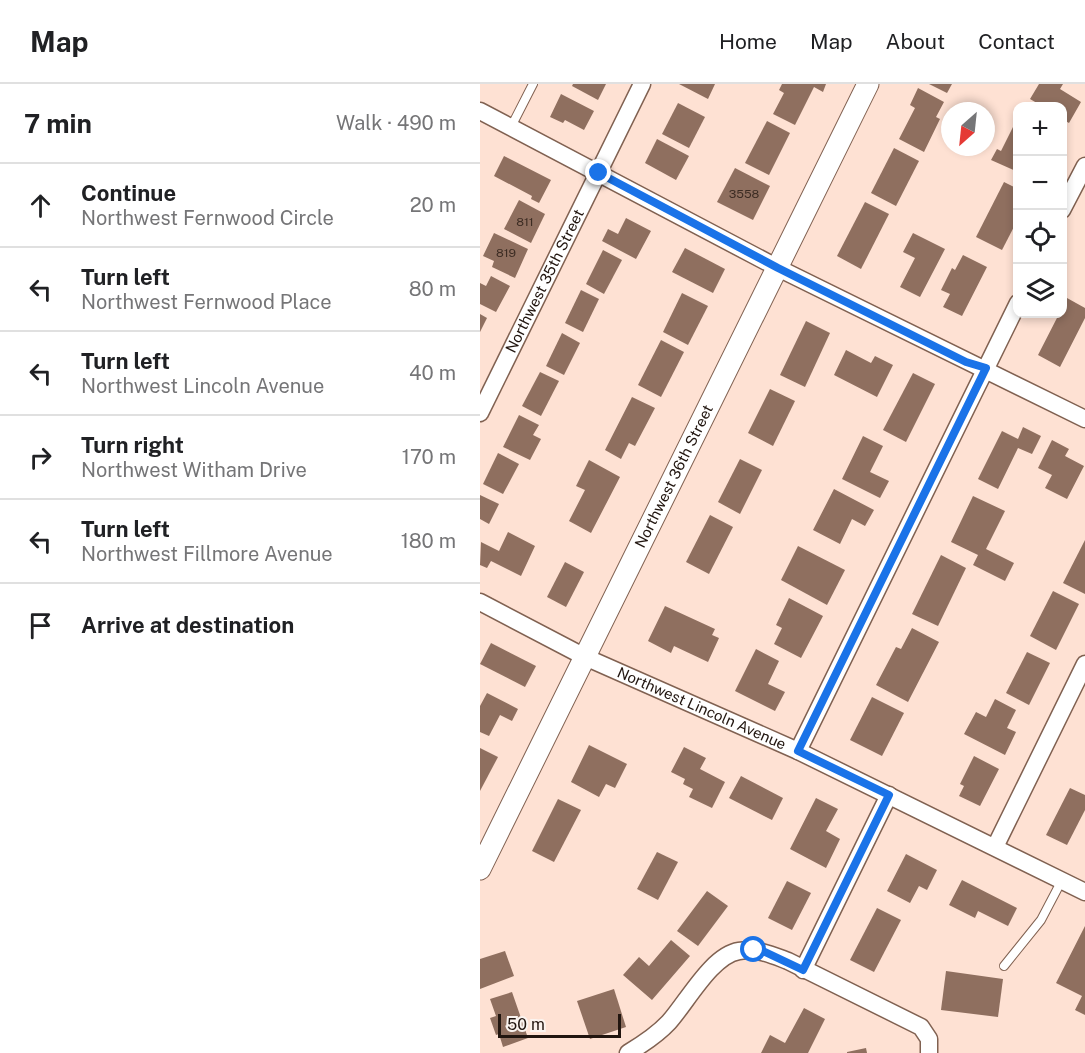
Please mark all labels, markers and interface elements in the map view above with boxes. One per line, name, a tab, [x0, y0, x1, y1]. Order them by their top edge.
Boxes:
text: Map	[30, 25, 89, 58]
text: Home	[719, 29, 777, 54]
text: Map	[810, 29, 853, 54]
text: About	[886, 29, 945, 54]
text: Contact	[978, 29, 1055, 54]
north arrow	[941, 102, 995, 156]
map controls	[1013, 102, 1067, 318]
button: +	[1013, 102, 1067, 156]
text: 7 min	[24, 108, 92, 139]
text: Walk · 490 m	[336, 111, 456, 135]
button: −	[1013, 156, 1067, 210]
route end	[585, 159, 611, 185]
text: Continue	[81, 180, 176, 206]
house number: 3558	[729, 187, 760, 201]
icon: ahead	[24, 189, 57, 222]
text: 20 m	[410, 193, 456, 217]
text: Northwest Fernwood Circle	[81, 206, 334, 230]
street label: Northwest 35th Street	[502, 206, 587, 355]
button: locate	[1013, 210, 1067, 264]
house number: 811	[516, 215, 534, 229]
house number: 819	[496, 246, 516, 260]
text: Turn left	[81, 264, 170, 290]
button: layers	[1013, 264, 1067, 318]
icon: left	[24, 273, 57, 306]
text: 80 m	[409, 277, 456, 301]
text: Northwest Fernwood Place	[81, 290, 332, 314]
text: Turn left	[81, 348, 170, 374]
icon: left	[24, 357, 57, 390]
text: 40 m	[409, 361, 456, 385]
text: Northwest Lincoln Avenue	[81, 374, 324, 398]
street label: Northwest 36th Street	[631, 402, 716, 550]
text: Turn right	[81, 432, 184, 458]
icon: right	[24, 441, 57, 474]
text: 170 m	[402, 445, 456, 469]
text: Northwest Witham Drive	[81, 458, 307, 482]
text: Turn left	[81, 516, 170, 542]
icon: left	[24, 525, 57, 558]
text: 180 m	[401, 529, 456, 553]
text: Northwest Fillmore Avenue	[81, 542, 333, 566]
icon: arrive	[24, 609, 57, 642]
text: Arrive at destination	[81, 612, 294, 638]
street label: Northwest Lincoln Avenue	[615, 663, 789, 753]
route start	[740, 936, 766, 962]
scale bar	[498, 1011, 621, 1038]
text: 50 m	[507, 1015, 545, 1034]

